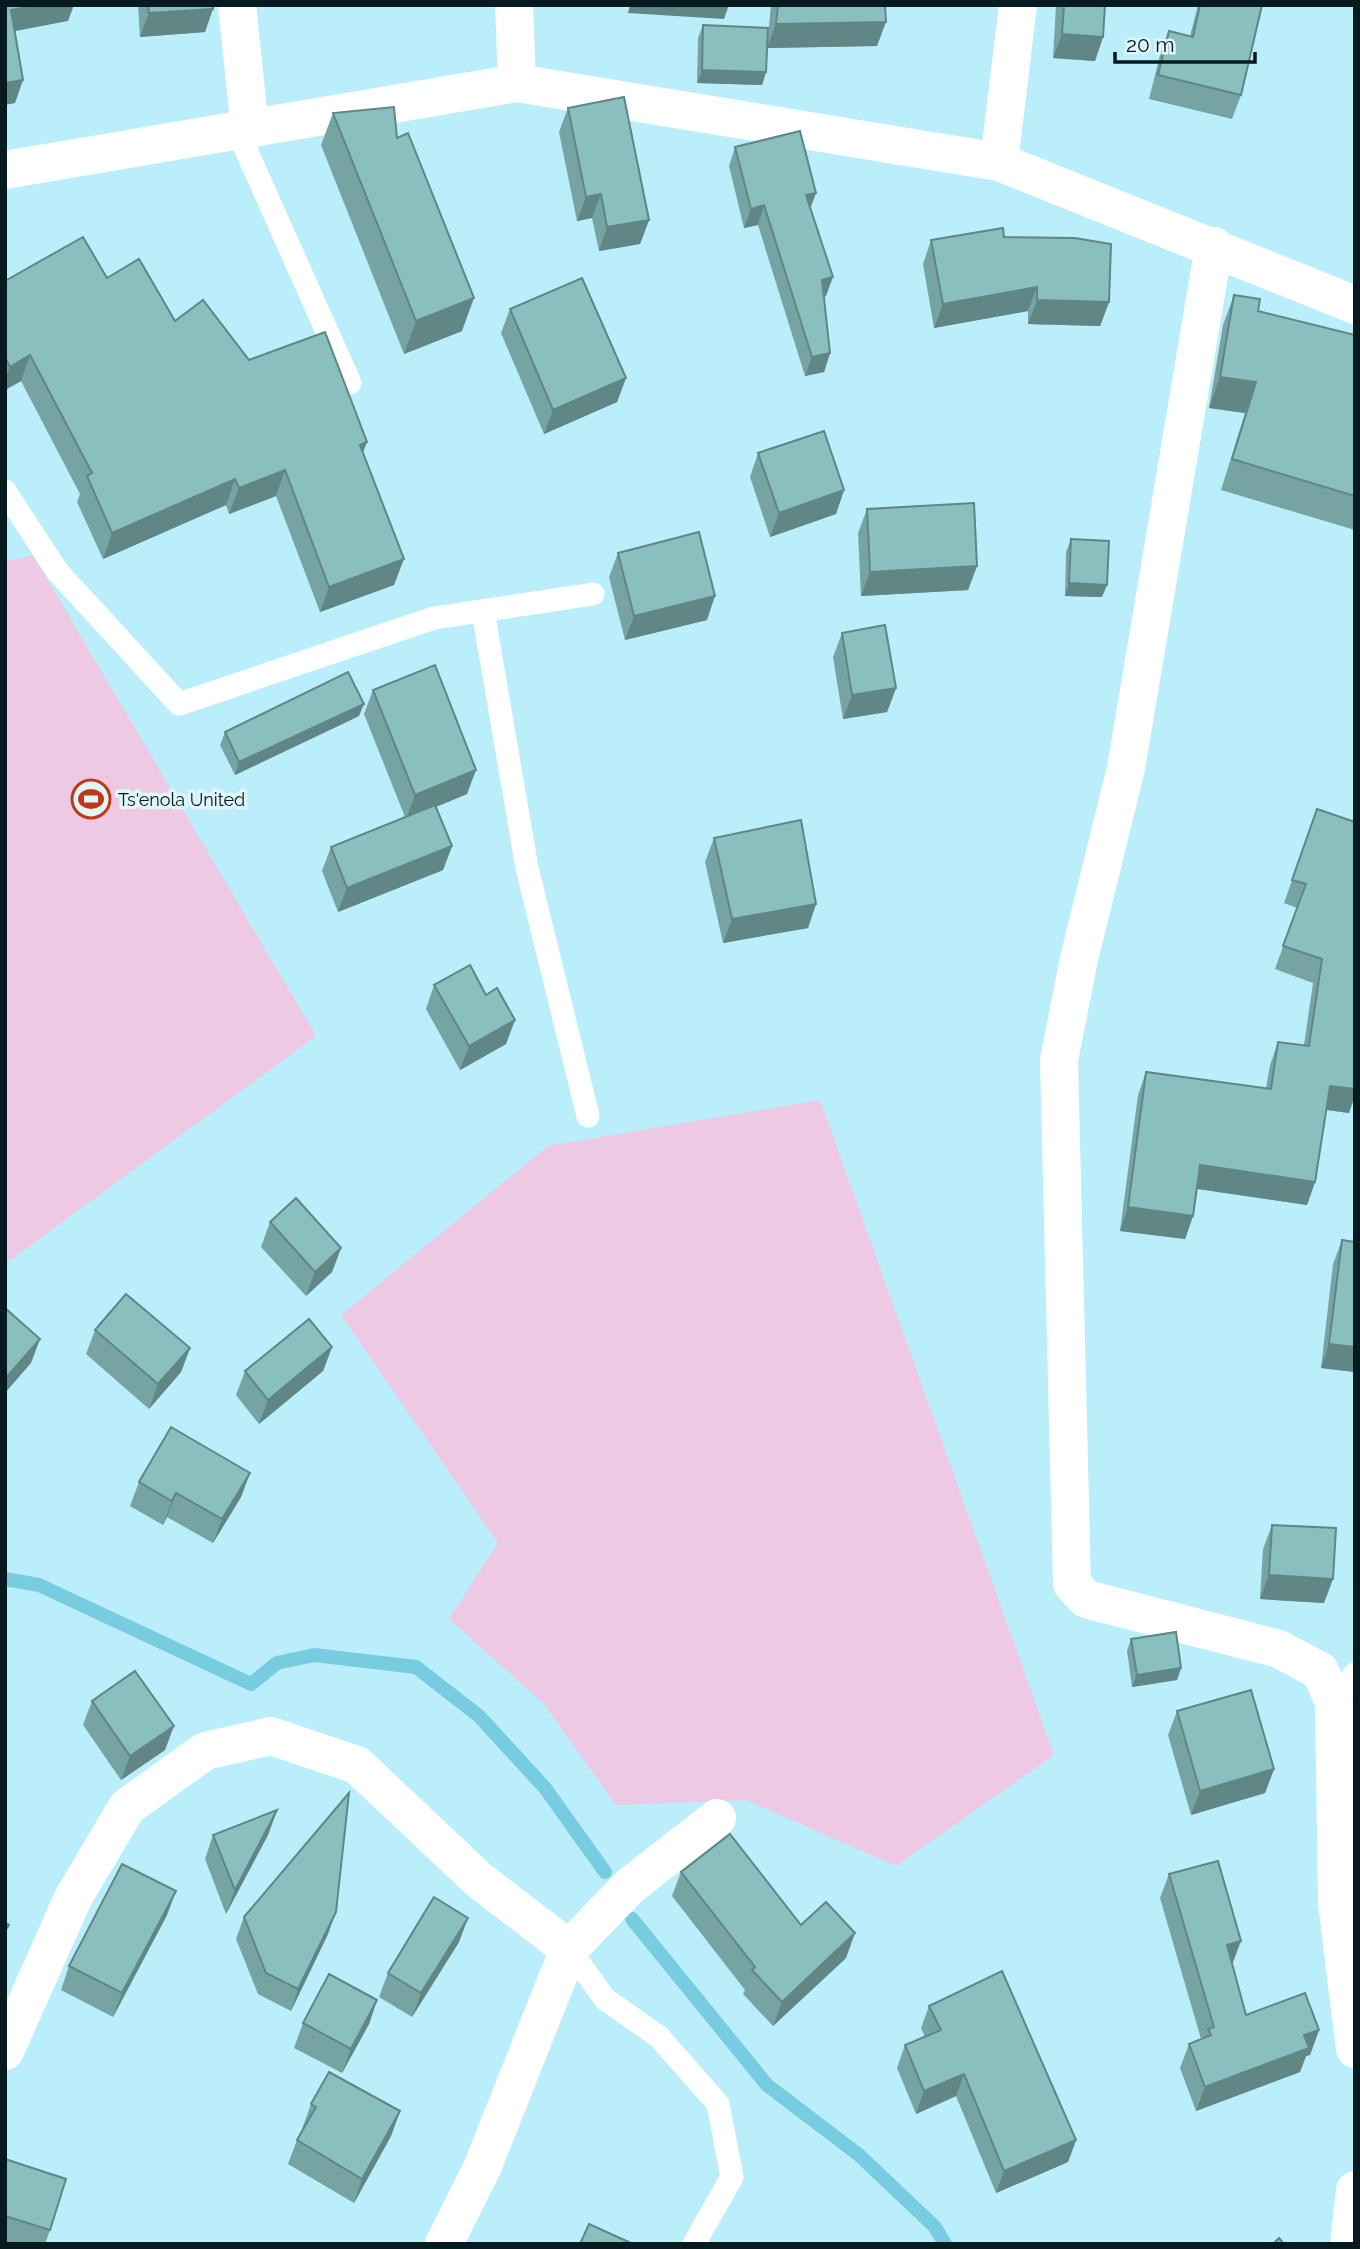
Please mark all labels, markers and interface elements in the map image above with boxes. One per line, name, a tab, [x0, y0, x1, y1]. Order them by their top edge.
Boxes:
scale bar	[1115, 21, 1255, 65]
text: 20 m	[1126, 32, 1174, 57]
sports icon: Ts'enola United	[70, 778, 112, 820]
place label: Ts'enola United	[118, 789, 245, 810]

